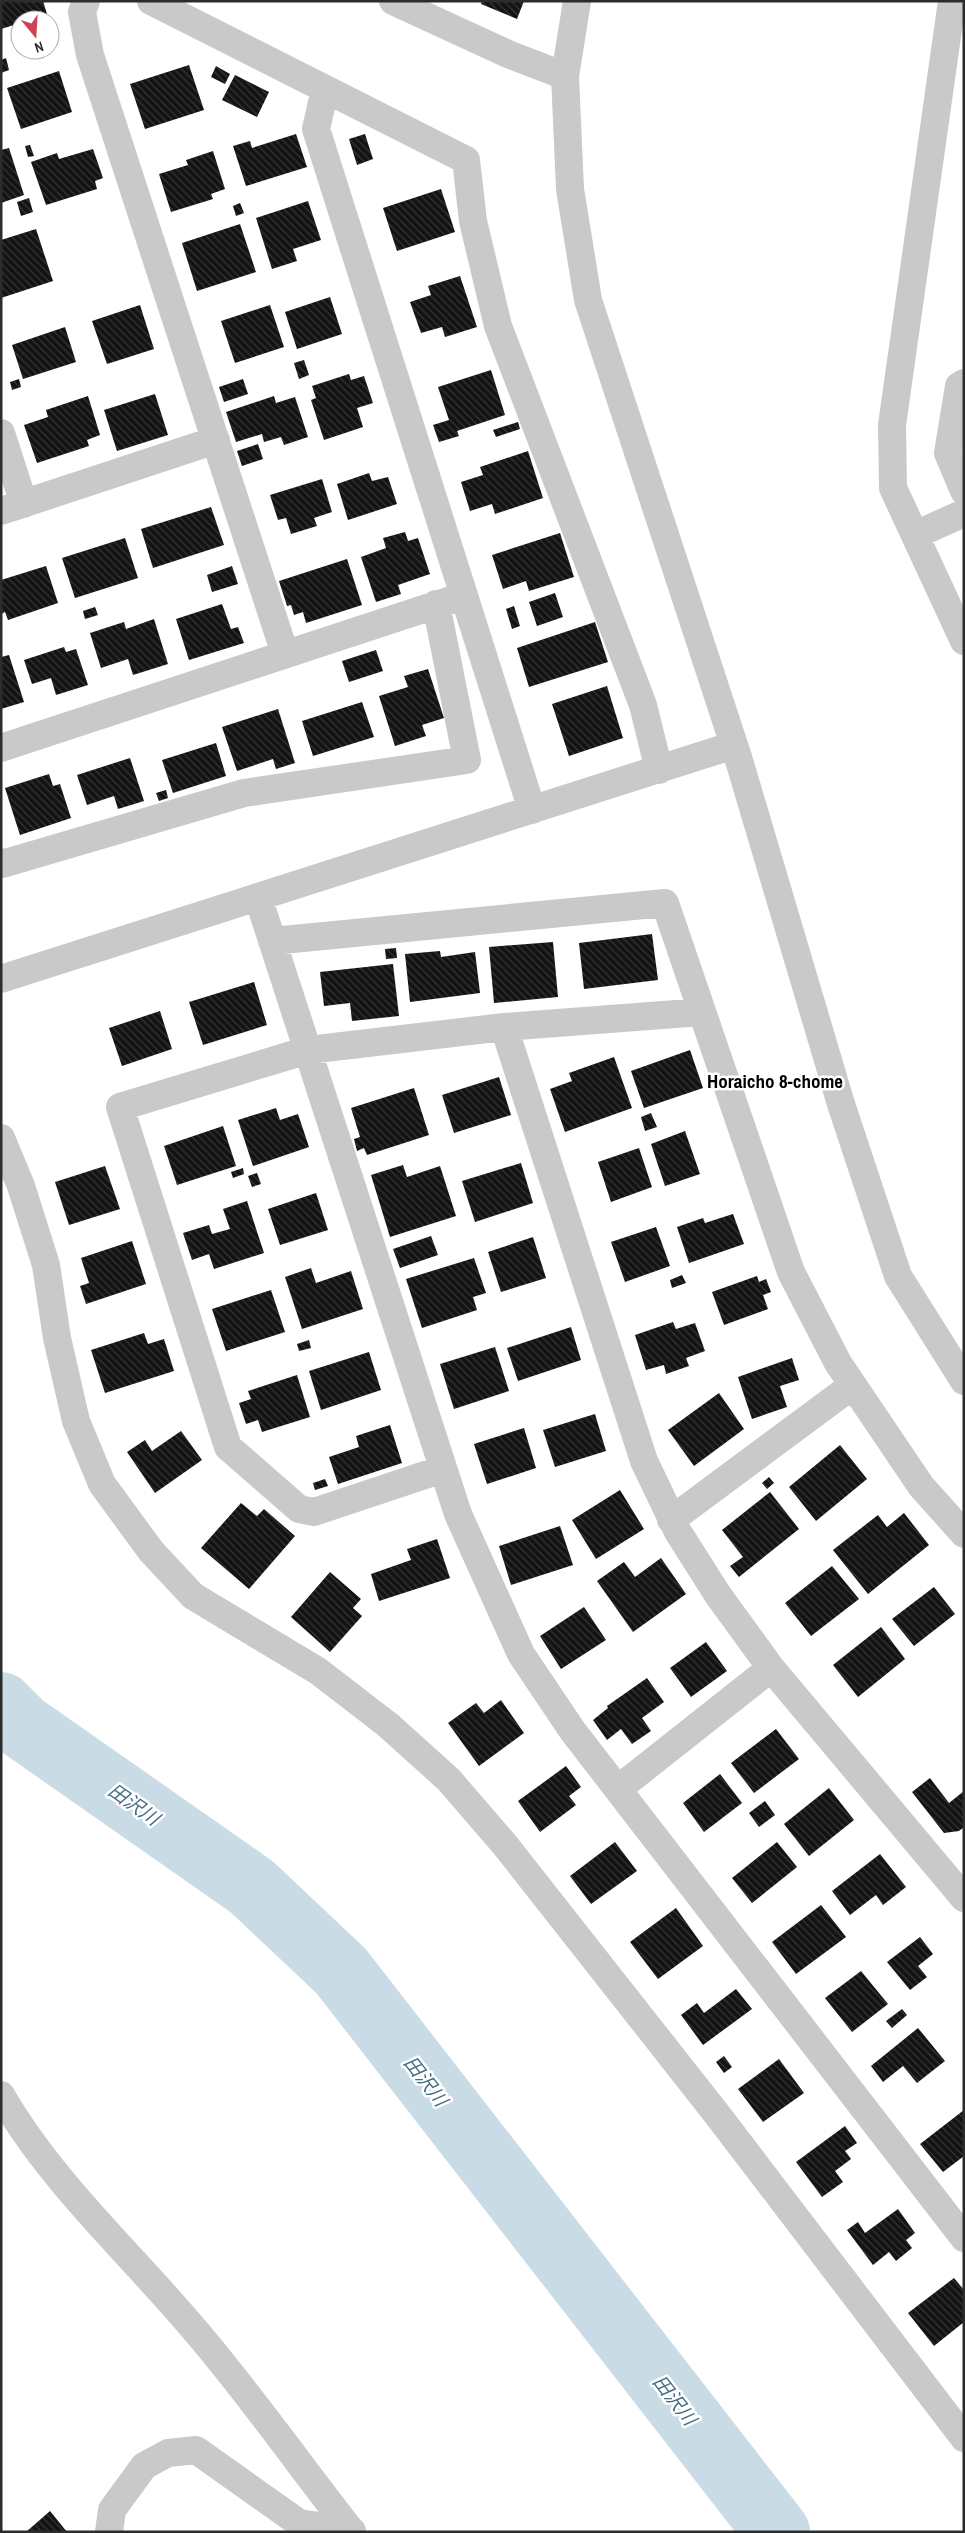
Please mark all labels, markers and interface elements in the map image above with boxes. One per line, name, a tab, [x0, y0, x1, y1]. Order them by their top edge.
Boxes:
north arrow	[10, 10, 60, 60]
text: N	[32, 38, 46, 57]
district label: Horaicho 8-chome	[707, 1068, 843, 1094]
water label: 田沢川	[103, 1777, 166, 1832]
water label: 田沢川	[398, 2051, 455, 2113]
water label: 田沢川	[647, 2370, 704, 2432]

